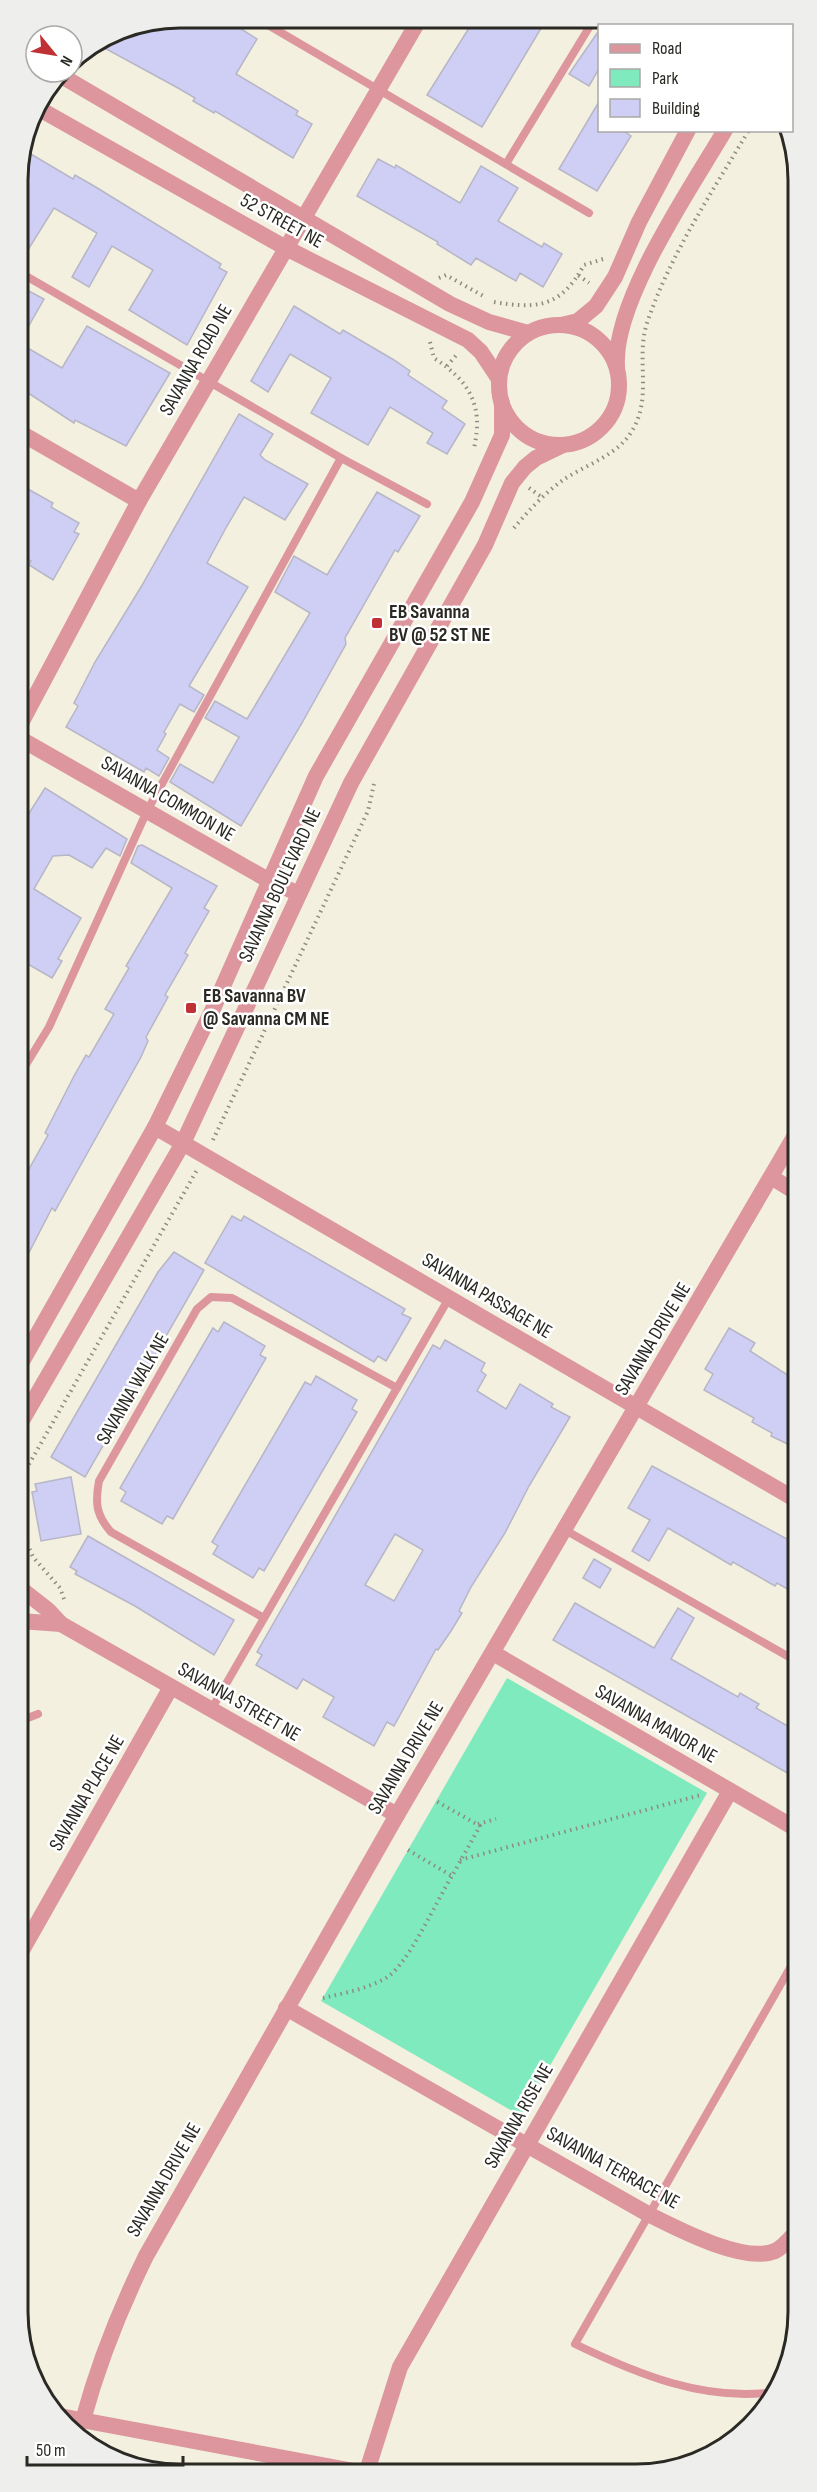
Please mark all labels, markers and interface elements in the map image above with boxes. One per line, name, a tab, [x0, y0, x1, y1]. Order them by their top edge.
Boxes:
north arrow	[24, 24, 84, 84]
legend	[598, 24, 793, 132]
text: Road	[652, 38, 682, 59]
text: N	[55, 52, 76, 69]
text: Park	[652, 68, 678, 89]
text: Building	[652, 98, 700, 119]
street label: 52 STREET NE	[236, 188, 328, 254]
street label: SAVANNA ROAD NE	[154, 300, 238, 420]
place label: EB Savanna BV @ 52 ST NE	[389, 600, 491, 647]
marker: EB Savanna BV @ 52 ST NE	[370, 616, 384, 630]
street label: SAVANNA COMMON NE	[97, 751, 239, 847]
street label: SAVANNA BOULEVARD NE	[234, 804, 326, 966]
place label: EB Savanna BV @ Savanna CM NE	[203, 984, 329, 1031]
marker: EB Savanna BV @ Savanna CM NE	[184, 1001, 198, 1015]
street label: SAVANNA PASSAGE NE	[418, 1248, 556, 1344]
street label: SAVANNA DRIVE NE	[610, 1278, 696, 1400]
street label: SAVANNA WALK NE	[91, 1329, 175, 1449]
street label: SAVANNA STREET NE	[173, 1657, 305, 1747]
street label: SAVANNA MANOR NE	[591, 1679, 721, 1769]
street label: SAVANNA DRIVE NE	[363, 1697, 449, 1819]
street label: SAVANNA PLACE NE	[44, 1731, 130, 1855]
street label: SAVANNA RISE NE	[479, 2059, 559, 2173]
street label: SAVANNA DRIVE NE	[122, 2119, 206, 2241]
street label: SAVANNA TERRACE NE	[542, 2122, 684, 2214]
scale bar	[27, 2429, 183, 2467]
text: 50 m	[36, 2440, 66, 2461]

